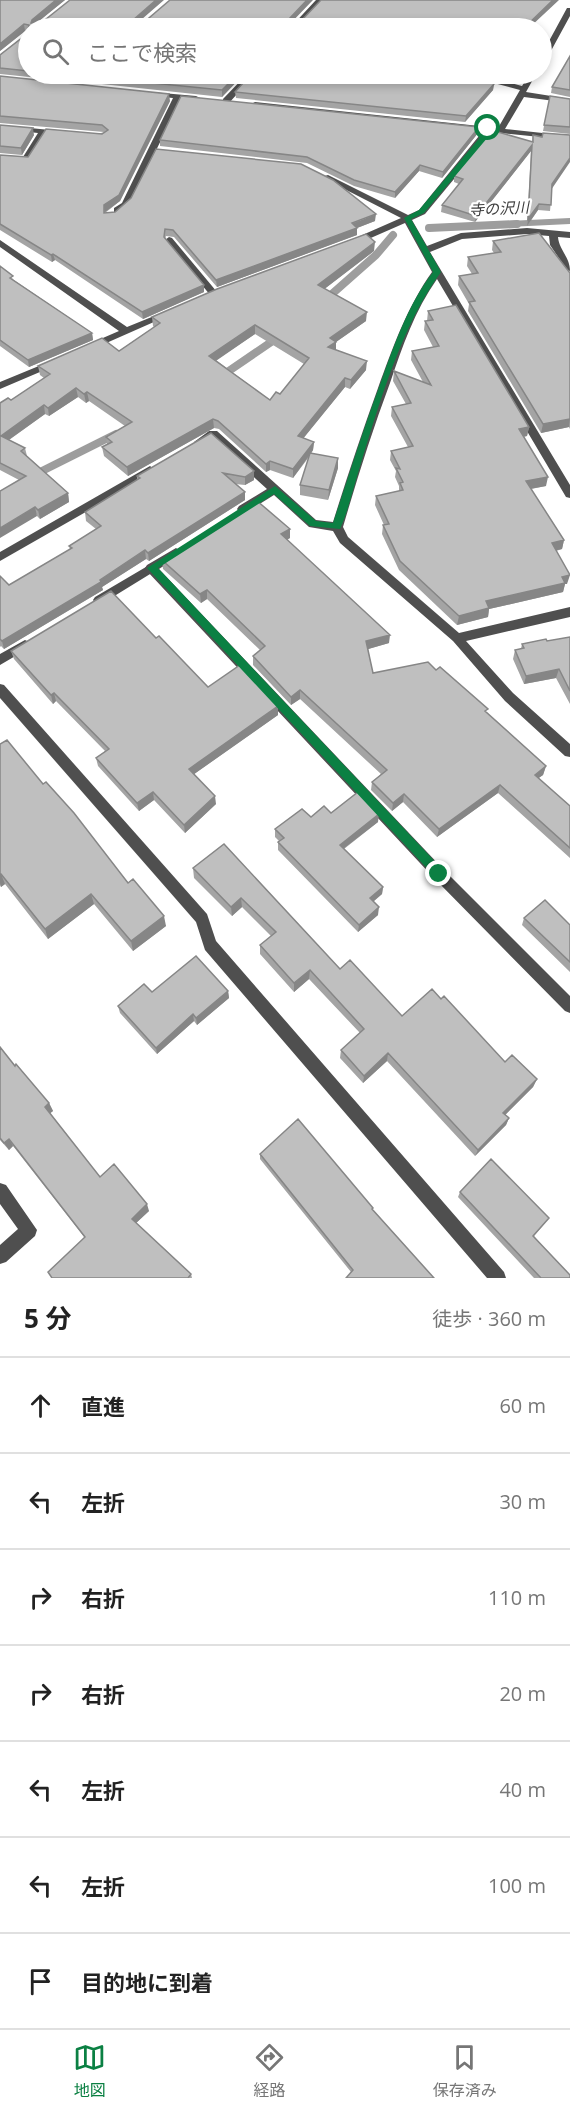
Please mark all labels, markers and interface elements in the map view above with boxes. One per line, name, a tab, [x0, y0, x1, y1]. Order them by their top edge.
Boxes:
search box	[18, 18, 552, 84]
icon: search	[39, 35, 72, 68]
text: ここで検索	[87, 37, 197, 67]
route start	[474, 114, 500, 140]
water label: 寺の沢川	[468, 196, 531, 220]
route end	[425, 860, 451, 886]
text: 5 分	[24, 1300, 72, 1336]
text: 徒歩 · 360 m	[432, 1305, 546, 1332]
icon: ahead	[24, 1389, 57, 1422]
text: 直進	[81, 1391, 125, 1421]
text: 60 m	[499, 1392, 546, 1419]
icon: left	[24, 1485, 57, 1518]
text: 左折	[81, 1487, 125, 1517]
text: 30 m	[499, 1488, 546, 1515]
icon: right	[24, 1581, 57, 1614]
text: 右折	[81, 1583, 125, 1613]
text: 110 m	[488, 1584, 546, 1611]
icon: right	[24, 1677, 57, 1710]
text: 右折	[81, 1679, 125, 1709]
text: 20 m	[499, 1680, 546, 1707]
icon: left	[24, 1773, 57, 1806]
text: 左折	[81, 1775, 125, 1805]
text: 40 m	[499, 1776, 546, 1803]
icon: left	[24, 1869, 57, 1902]
text: 左折	[81, 1871, 125, 1901]
text: 100 m	[488, 1872, 546, 1899]
icon: arrive	[24, 1965, 57, 1998]
text: 目的地に到着	[81, 1967, 213, 1997]
tab: 地図	[73, 2041, 106, 2101]
tab: 経路	[253, 2041, 286, 2101]
tab: 保存済み	[433, 2041, 497, 2101]

